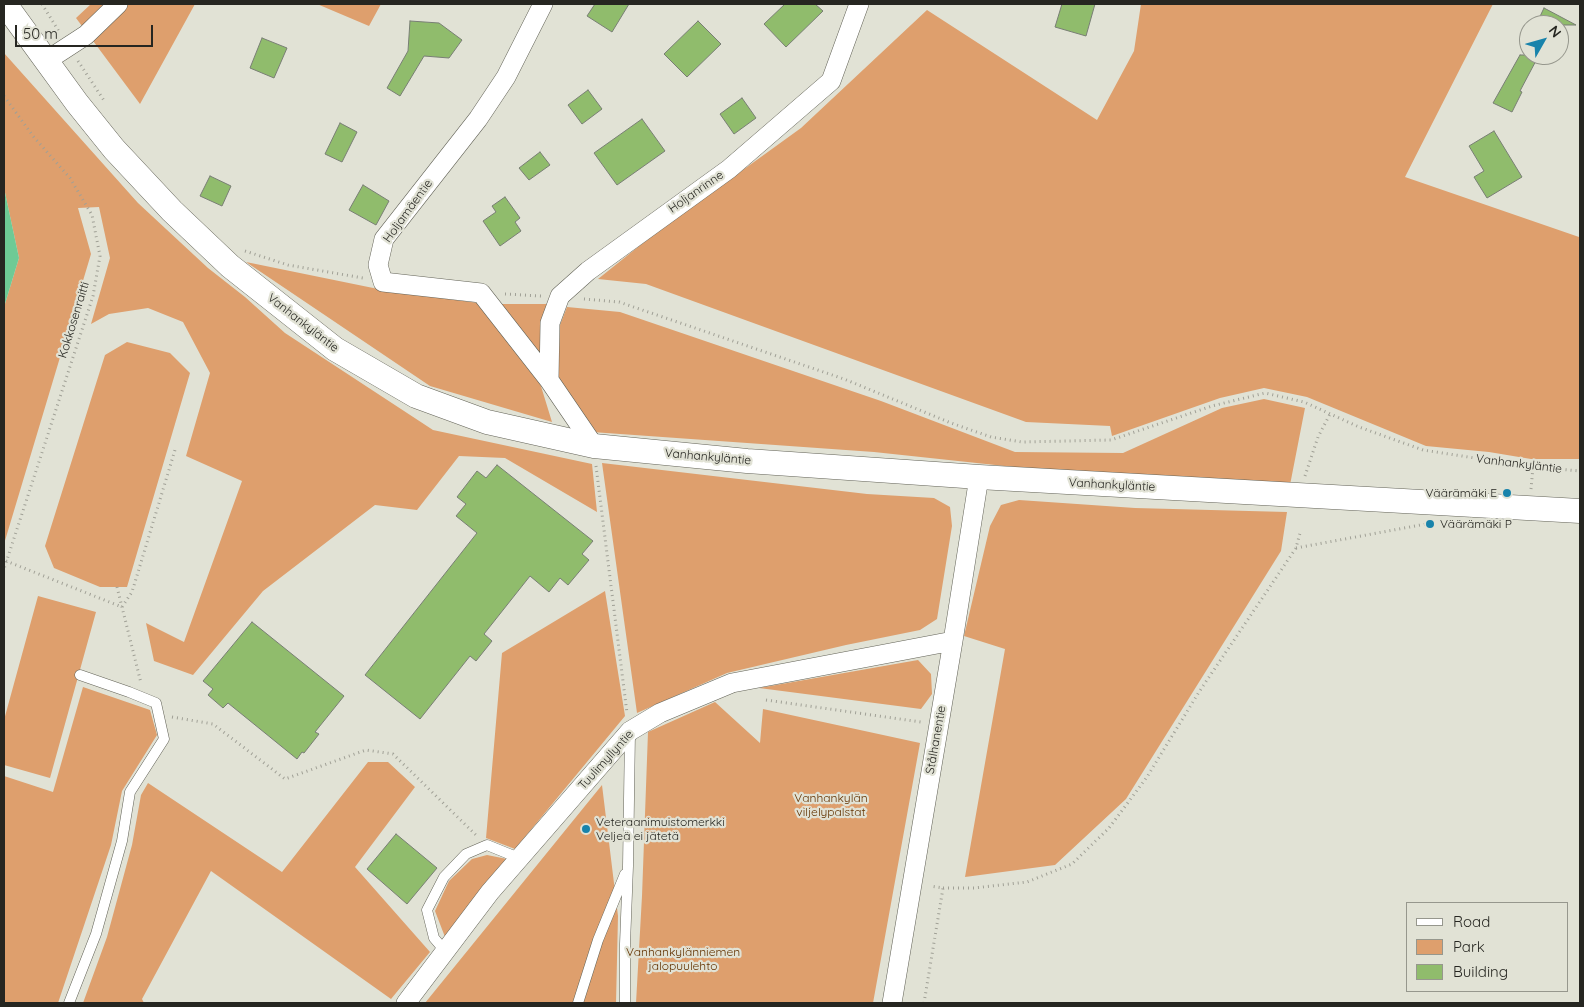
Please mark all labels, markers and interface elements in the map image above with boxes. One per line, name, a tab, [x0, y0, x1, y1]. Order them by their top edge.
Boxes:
scale bar	[18, 15, 155, 47]
north arrow	[1519, 15, 1569, 65]
text: N	[1545, 22, 1565, 41]
text: 50 m	[23, 24, 58, 43]
street label: Holjanrinne	[666, 168, 726, 216]
street label: Holjamäentie	[380, 177, 436, 245]
street label: Kokkosenraitti	[56, 280, 92, 360]
street label: Vanhankyläntie	[264, 291, 342, 355]
street label: Vanhankyläntie	[664, 446, 752, 468]
street label: Vanhankyläntie	[1475, 452, 1563, 476]
street label: Vanhankyläntie	[1068, 476, 1156, 494]
place label: Väärämäki E	[1425, 486, 1497, 500]
marker: Väärämäki E	[1501, 487, 1513, 499]
place label: Väärämäki P	[1440, 517, 1512, 531]
marker: Väärämäki P	[1424, 518, 1436, 530]
street label: Stålhanentie	[923, 705, 949, 775]
street label: Tuulimyllyntie	[576, 727, 636, 793]
park label: Vanhankylän viljelypalstat	[794, 791, 868, 819]
place label: Veteraanimuistomerkki Veljeä ei jätetä	[596, 815, 725, 843]
marker: Veteraanimuistomerkki Veljeä ei jätetä	[580, 823, 592, 835]
legend	[1406, 902, 1569, 992]
text: Road	[1453, 912, 1490, 931]
text: Park	[1453, 937, 1485, 956]
park label: Vanhankylänniemen jalopuulehto	[626, 945, 740, 973]
text: Building	[1453, 962, 1508, 981]

